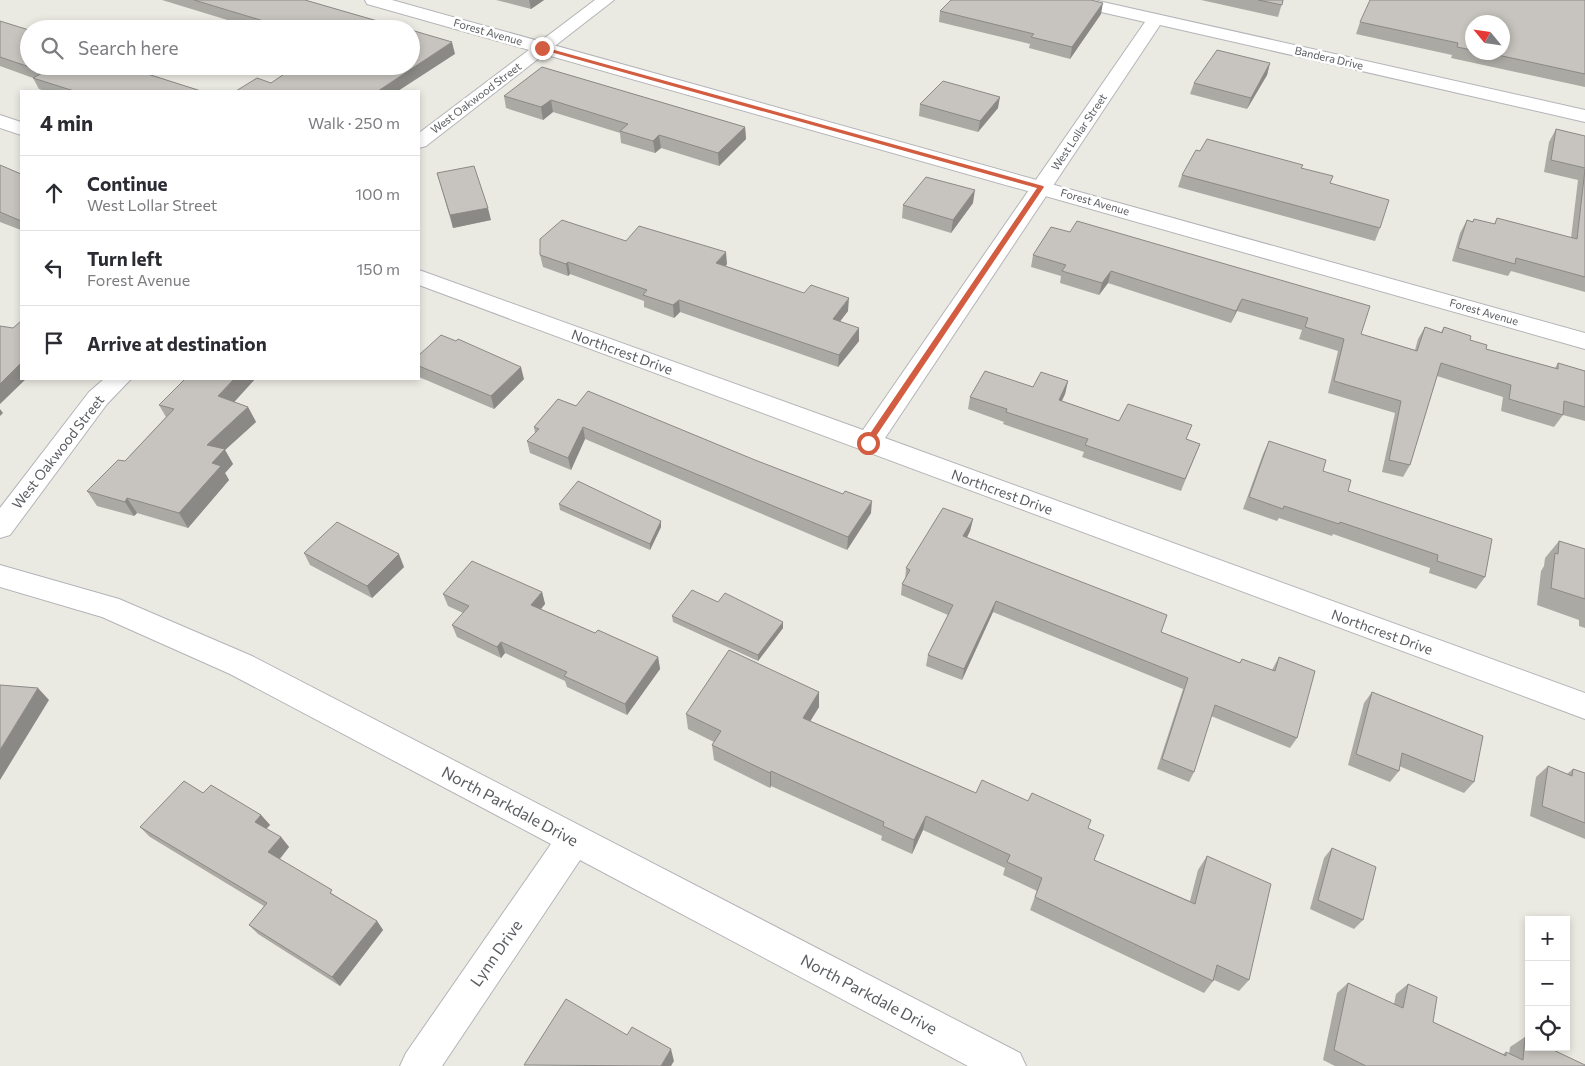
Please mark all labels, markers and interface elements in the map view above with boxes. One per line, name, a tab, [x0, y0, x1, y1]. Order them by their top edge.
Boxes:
street label: Forest Avenue	[452, 15, 524, 48]
north arrow	[1465, 15, 1510, 60]
search box	[20, 20, 420, 75]
icon: search	[38, 34, 66, 62]
text: Search here	[78, 36, 178, 59]
route end	[531, 37, 554, 60]
street label: Bandera Drive	[1294, 43, 1365, 72]
street label: West Oakwood Street	[428, 59, 524, 136]
street label: West Lollar Street	[1048, 91, 1109, 173]
text: 4 min	[40, 110, 93, 135]
text: Walk · 250 m	[308, 113, 400, 132]
text: Continue	[87, 172, 167, 195]
icon: ahead	[40, 179, 68, 207]
text: 100 m	[355, 184, 400, 203]
street label: Forest Avenue	[1059, 185, 1131, 218]
text: West Lollar Street	[87, 195, 217, 214]
text: Turn left	[87, 247, 162, 270]
icon: left	[40, 254, 68, 282]
text: 150 m	[357, 259, 400, 278]
text: Forest Avenue	[87, 270, 190, 289]
street label: Forest Avenue	[1448, 295, 1520, 328]
street label: Northcrest Drive	[569, 325, 675, 378]
icon: arrive	[40, 329, 68, 357]
text: Arrive at destination	[87, 332, 267, 355]
street label: West Oakwood Street	[8, 391, 108, 512]
route start	[857, 432, 880, 455]
street label: Northcrest Drive	[949, 465, 1055, 518]
street label: Northcrest Drive	[1329, 605, 1435, 658]
street label: North Parkdale Drive	[439, 762, 582, 850]
street label: Lynn Drive	[466, 916, 525, 990]
map controls	[1525, 916, 1570, 1051]
button: +	[1525, 916, 1570, 961]
street label: North Parkdale Drive	[798, 950, 941, 1038]
button: −	[1525, 961, 1570, 1006]
button: locate	[1525, 1006, 1570, 1051]

